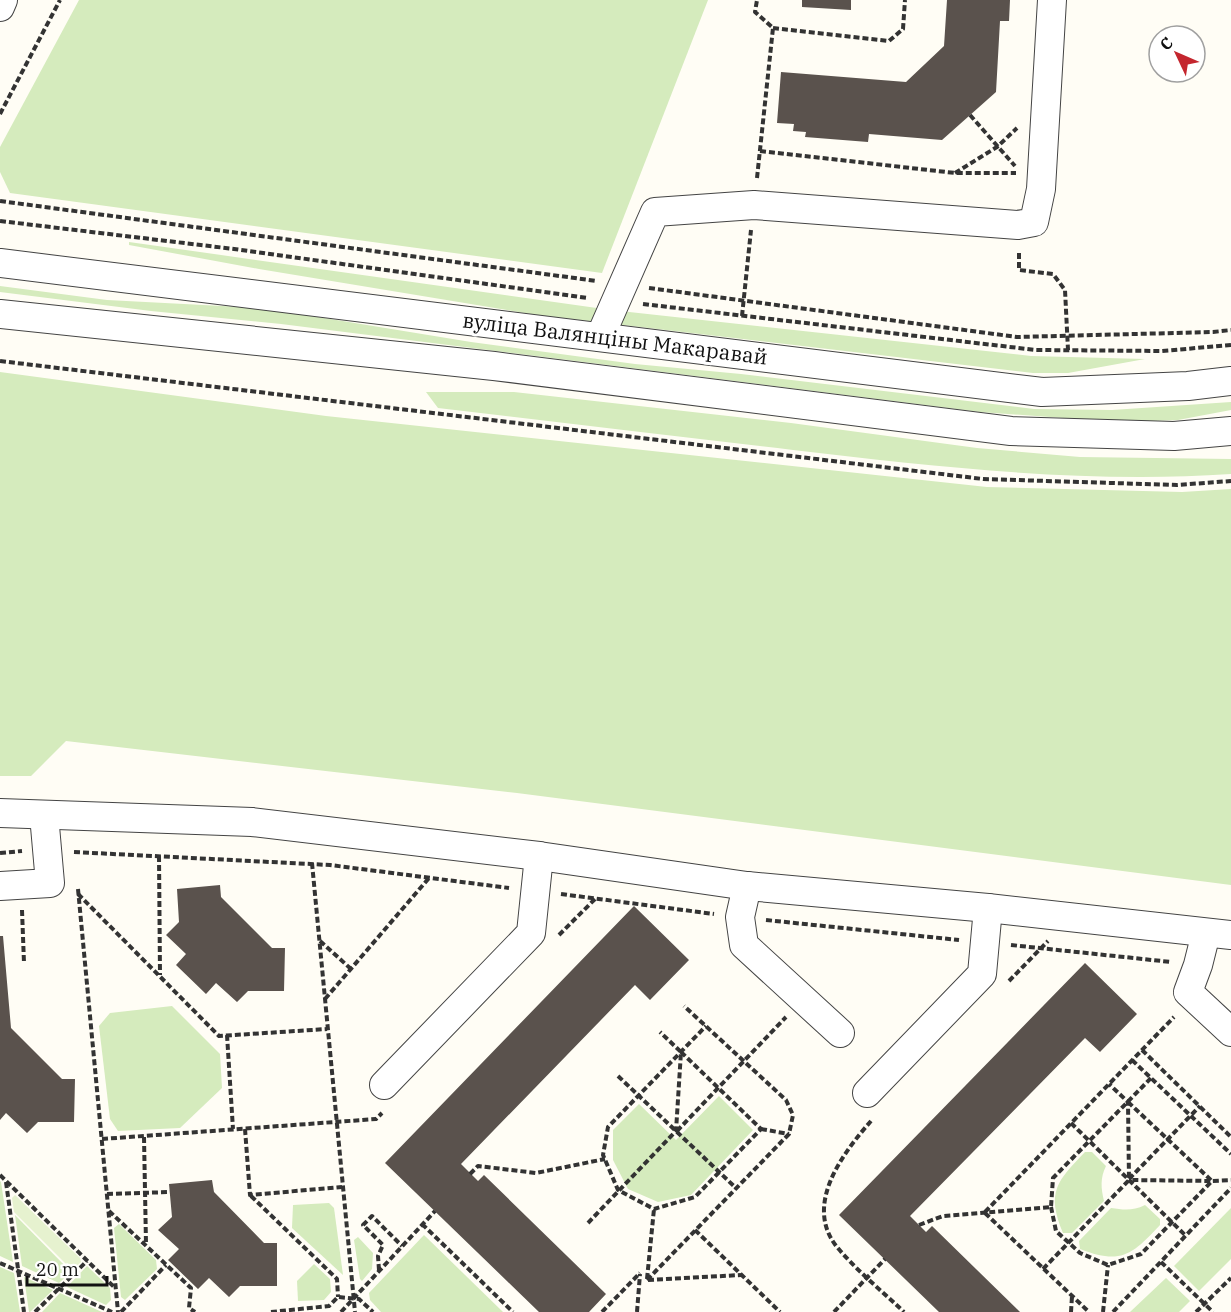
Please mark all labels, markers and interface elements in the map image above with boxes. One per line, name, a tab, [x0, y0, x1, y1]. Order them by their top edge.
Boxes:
north arrow	[1147, 24, 1207, 84]
text: С	[1155, 33, 1177, 54]
street label: вуліца Валянціны Макаравай	[461, 305, 769, 371]
scale bar	[27, 1249, 106, 1287]
text: 20 m	[36, 1258, 79, 1281]

